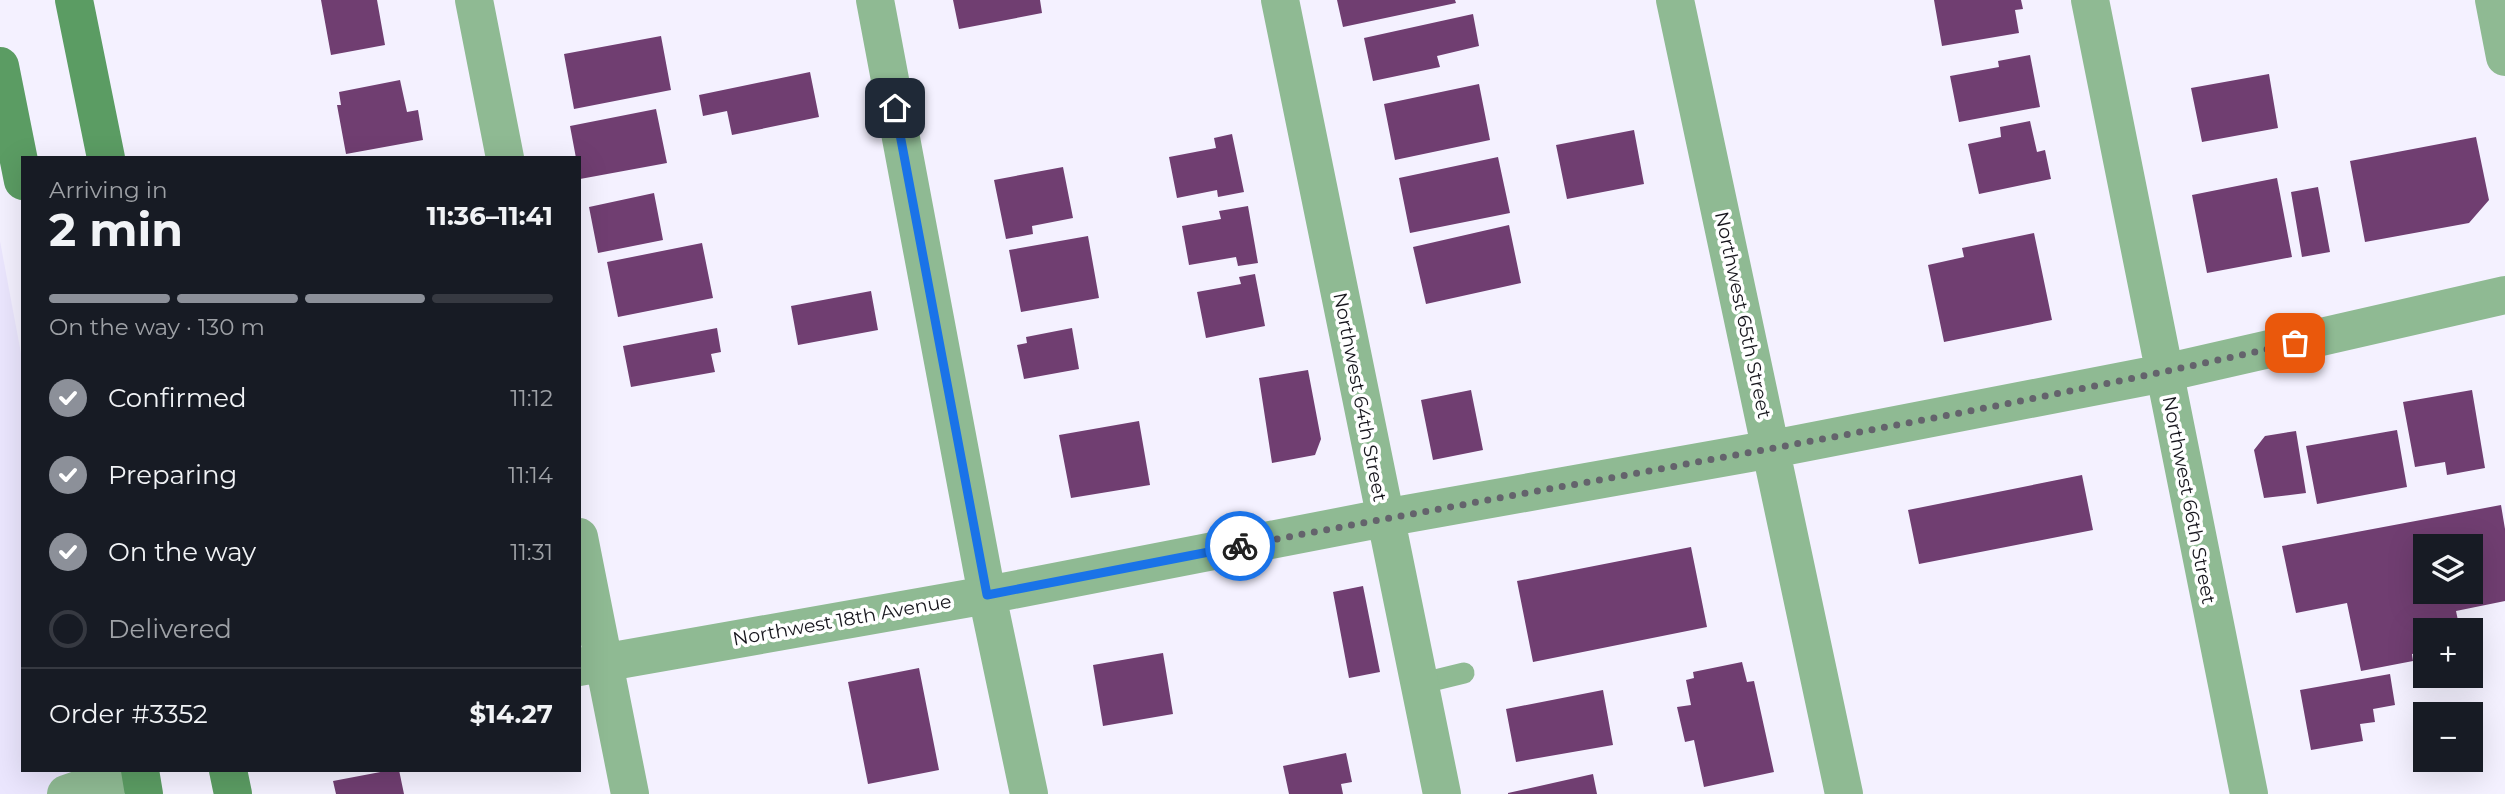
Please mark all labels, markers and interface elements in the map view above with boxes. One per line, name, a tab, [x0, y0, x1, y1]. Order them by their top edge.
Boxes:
pin	[865, 78, 925, 138]
icon: home	[876, 89, 914, 127]
text: Arriving in	[49, 176, 168, 204]
text: 11:36–11:41	[427, 200, 553, 232]
text: 2 min	[49, 201, 183, 258]
street label: Northwest 65th Street	[1710, 210, 1776, 421]
street label: Northwest 64th Street	[1328, 290, 1392, 504]
text: On the way · 130 m	[49, 313, 265, 341]
pin	[2265, 313, 2325, 373]
icon: bag	[2276, 324, 2314, 362]
icon: check	[49, 379, 87, 417]
text: Confirmed	[108, 382, 247, 414]
text: 11:12	[510, 384, 553, 412]
street label: Northwest 66th Street	[2158, 394, 2221, 606]
icon: check	[49, 456, 87, 494]
text: Preparing	[108, 459, 237, 491]
text: 11:14	[508, 461, 553, 489]
courier	[1205, 511, 1275, 581]
icon: bike	[1221, 527, 1259, 565]
icon: check	[49, 533, 87, 571]
map controls	[2413, 534, 2483, 772]
button: layers	[2413, 534, 2483, 604]
text: On the way	[108, 536, 256, 568]
text: 11:31	[510, 538, 553, 566]
street label: Northwest 18th Avenue	[731, 589, 953, 651]
text: Delivered	[108, 613, 232, 645]
button: +	[2413, 618, 2483, 688]
text: Order #3352	[49, 698, 208, 730]
text: $14.27	[470, 698, 553, 730]
button: −	[2413, 702, 2483, 772]

